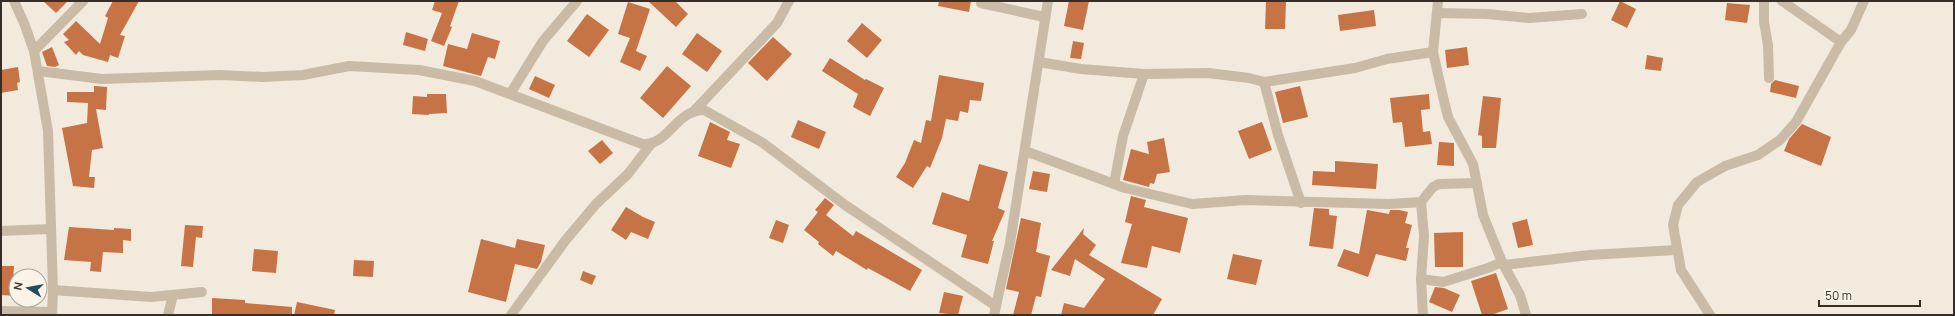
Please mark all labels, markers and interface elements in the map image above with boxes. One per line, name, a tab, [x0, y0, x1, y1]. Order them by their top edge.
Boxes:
north arrow	[8, 268, 48, 308]
text: N	[10, 281, 26, 291]
scale bar	[1819, 282, 1920, 308]
text: 50 m	[1825, 287, 1852, 304]

